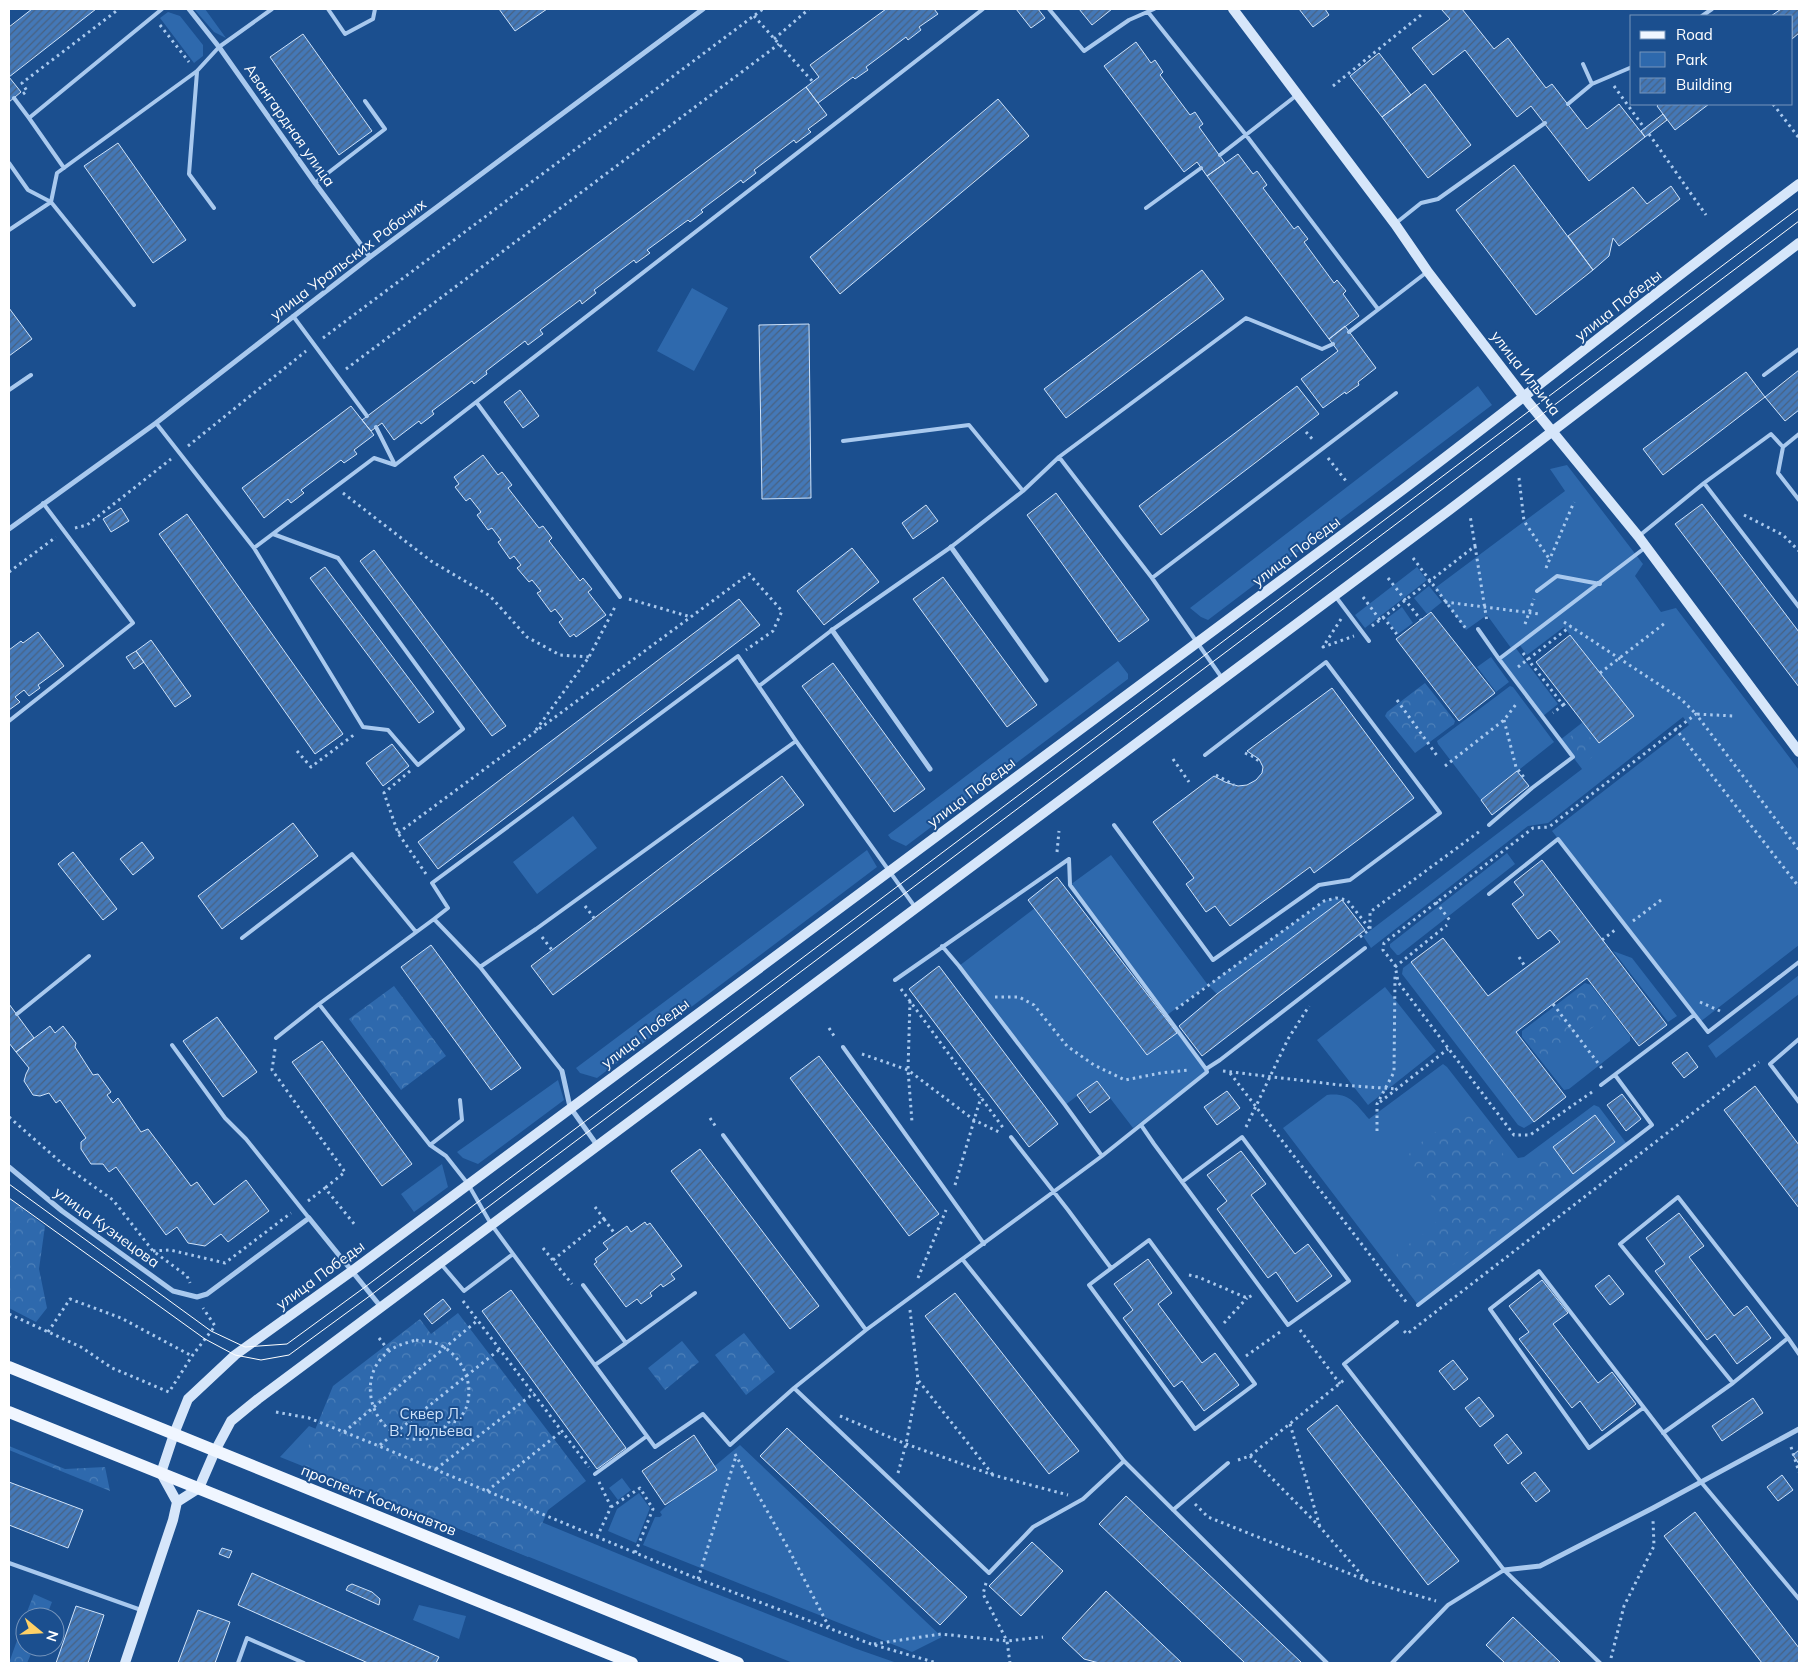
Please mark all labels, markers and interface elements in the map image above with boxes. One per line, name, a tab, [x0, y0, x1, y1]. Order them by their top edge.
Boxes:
legend	[1630, 15, 1793, 105]
text: Road	[1676, 25, 1713, 44]
text: Park	[1676, 50, 1708, 69]
street label: Авангардная улица	[240, 60, 340, 190]
text: Building	[1676, 75, 1732, 94]
street label: улица Уральских Рабочих	[266, 194, 430, 324]
street label: улица Победы	[1571, 265, 1665, 345]
street label: улица Ильича	[1487, 327, 1565, 419]
street label: улица Победы	[1248, 512, 1344, 590]
street label: улица Победы	[923, 753, 1019, 831]
street label: улица Победы	[597, 994, 693, 1072]
street label: улица Кузнецова	[51, 1182, 163, 1272]
street label: улица Победы	[272, 1236, 368, 1314]
park label: Сквер Л. В. Люльева	[389, 1404, 473, 1440]
street label: проспект Космонавтов	[299, 1460, 459, 1540]
north arrow	[15, 1607, 65, 1657]
text: N	[42, 1628, 63, 1644]

